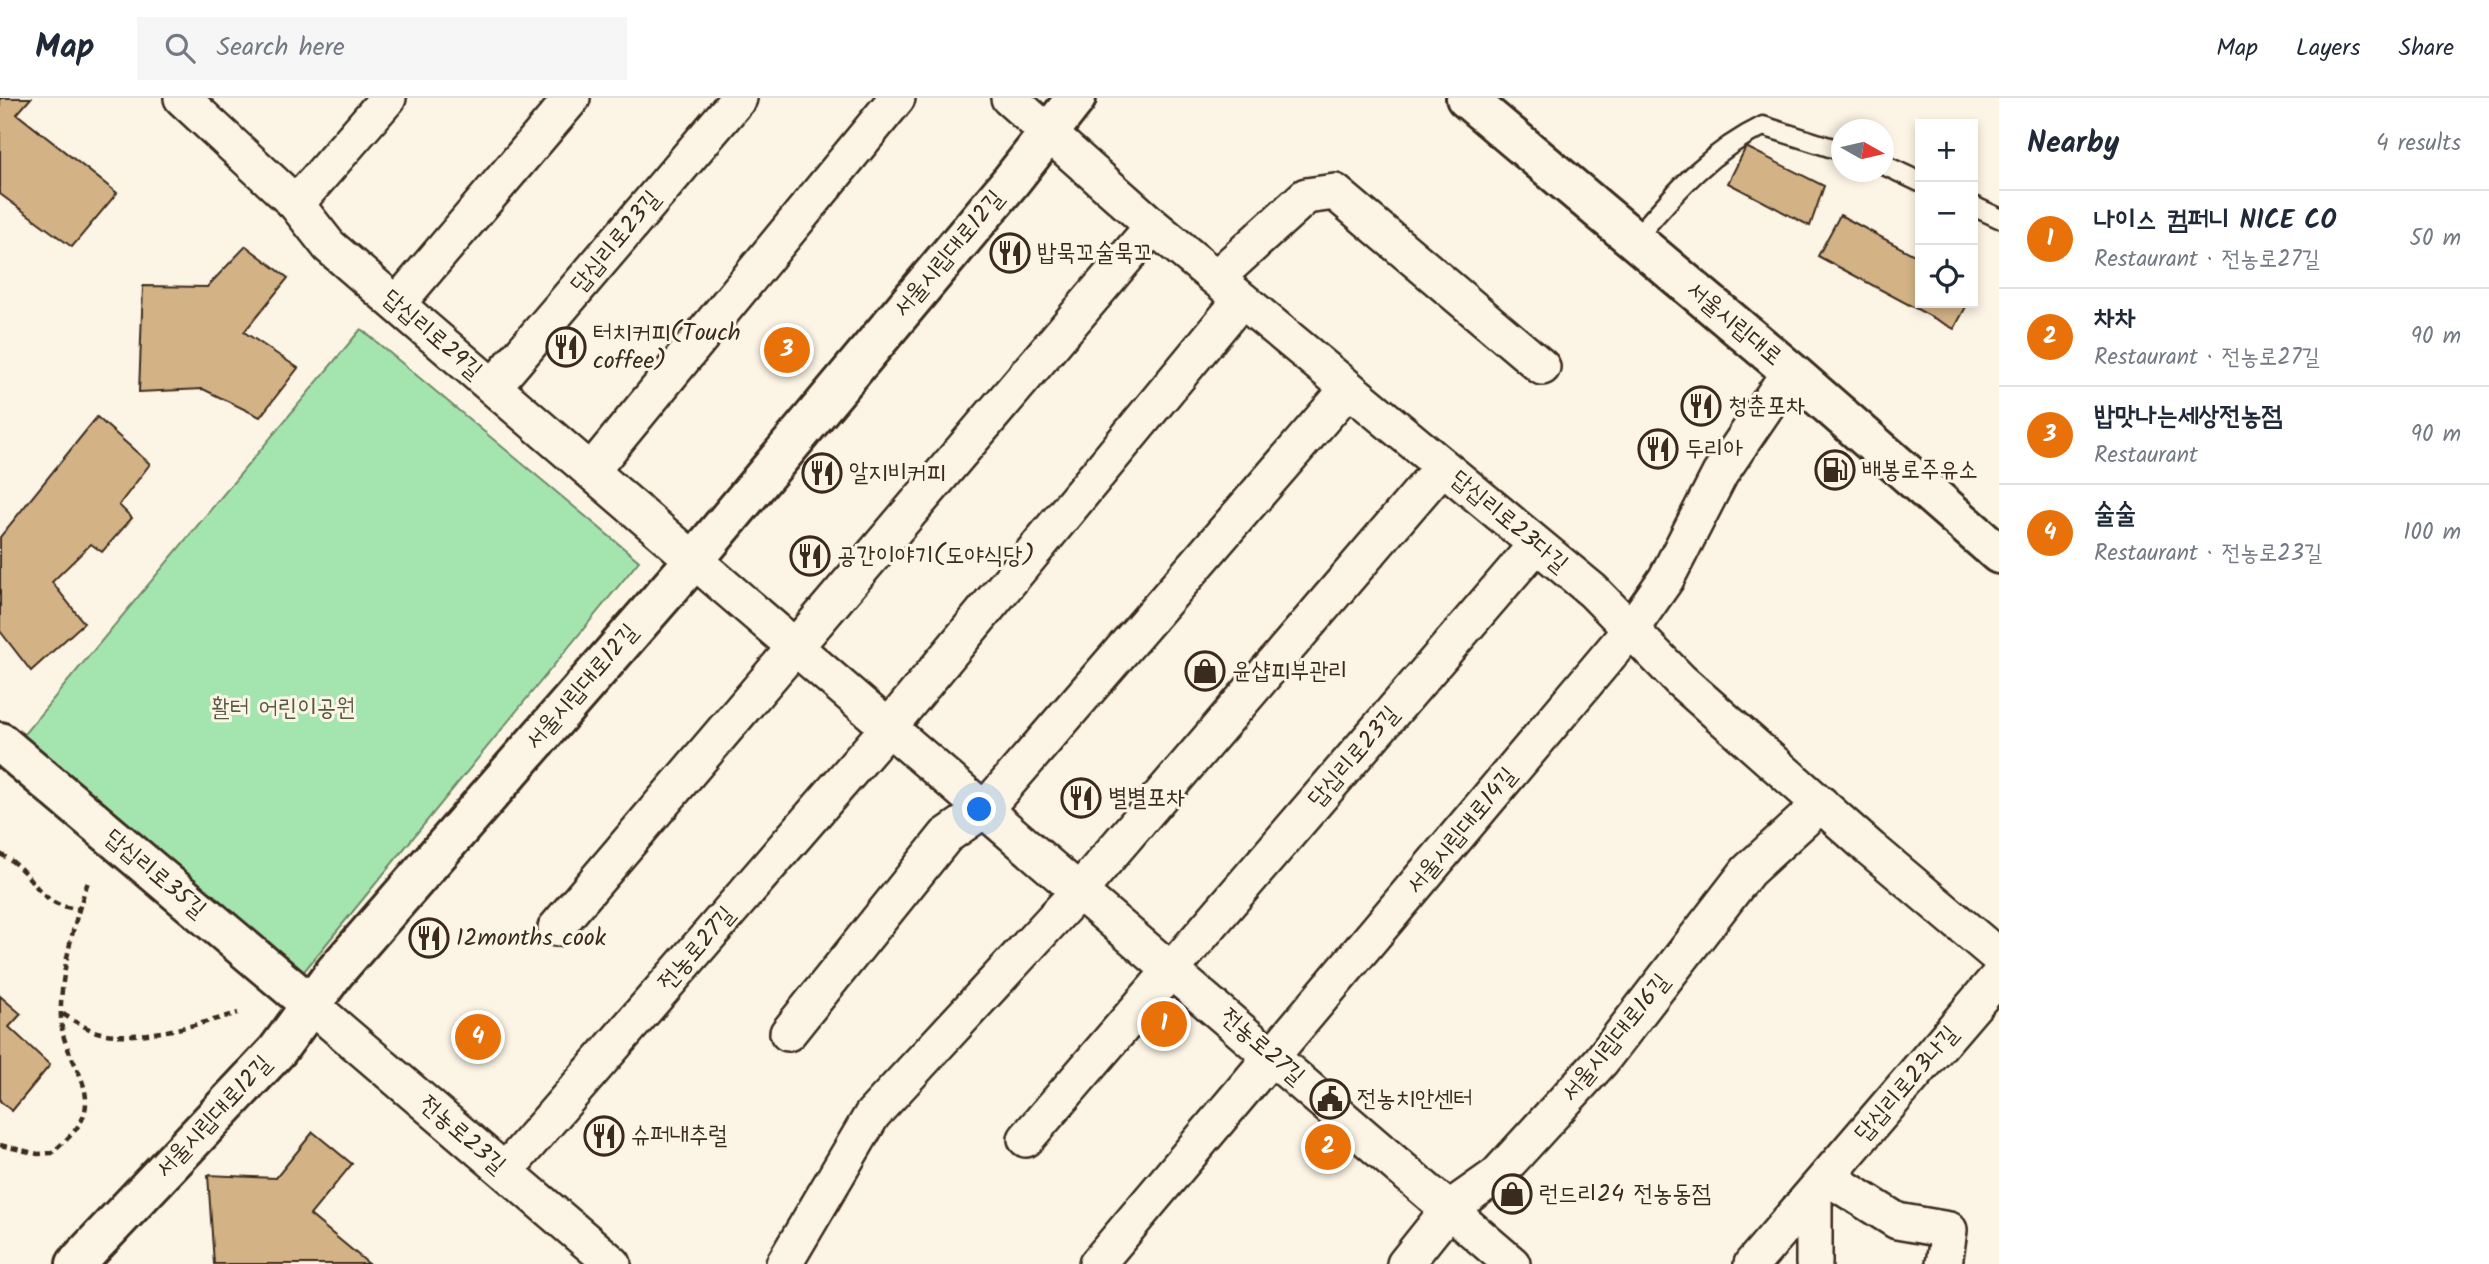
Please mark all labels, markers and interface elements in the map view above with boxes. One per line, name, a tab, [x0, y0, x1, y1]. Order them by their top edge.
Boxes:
search box	[137, 17, 627, 80]
text: Map	[35, 22, 95, 75]
text: Search here	[217, 27, 345, 69]
icon: search	[161, 29, 199, 67]
text: Map	[2216, 29, 2258, 68]
text: Layers	[2296, 29, 2360, 68]
text: Share	[2398, 29, 2454, 68]
north arrow	[1831, 119, 1894, 182]
map controls	[1915, 119, 1978, 308]
button: +	[1915, 119, 1978, 182]
text: Nearby	[2027, 120, 2119, 168]
text: 4 results	[2376, 126, 2461, 162]
street label: 서울시립대로12길	[884, 181, 1014, 327]
street label: 답십리로23길	[561, 182, 671, 302]
button: −	[1915, 182, 1978, 245]
text: 나이스 컴퍼니 NICE CO	[2094, 200, 2337, 242]
text: 1	[2047, 221, 2053, 257]
text: 50 m	[2410, 221, 2461, 257]
restaurant icon: 밥묵꼬술묵꼬	[989, 232, 1031, 274]
place label: 밥묵꼬술묵꼬	[1037, 234, 1153, 273]
text: Restaurant · 전농로27길	[2094, 242, 2320, 278]
button: locate	[1915, 245, 1978, 308]
street label: 서울시립대로	[1677, 272, 1791, 376]
street label: 답십리로29길	[373, 280, 491, 390]
text: 차차	[2094, 298, 2136, 340]
place label: 터치커피(Touch coffee)	[593, 314, 741, 381]
text: 2	[2043, 319, 2057, 355]
text: 90 m	[2411, 319, 2461, 355]
pin: 3	[764, 324, 810, 376]
restaurant icon: 터치커피(Touch coffee)	[545, 326, 587, 368]
text: Restaurant · 전농로27길	[2094, 340, 2320, 376]
restaurant icon: 청춘포차	[1680, 385, 1722, 427]
place label: 청춘포차	[1728, 387, 1805, 426]
text: 밥맛나는세상전농점	[2094, 396, 2282, 438]
text: 3	[2044, 417, 2056, 453]
text: 90 m	[2411, 417, 2461, 453]
restaurant icon: 두리아	[1637, 428, 1679, 470]
place label: 두리아	[1685, 430, 1743, 469]
text: Restaurant	[2094, 438, 2198, 474]
fuel station icon: 배봉로주유소	[1814, 449, 1856, 491]
place label: 배봉로주유소	[1862, 451, 1978, 490]
restaurant icon: 알지비커피	[801, 452, 843, 494]
place label: 알지비커피	[849, 454, 946, 493]
street label: 답십리로23다길	[1441, 461, 1577, 583]
text: 술술	[2094, 494, 2136, 536]
text: 4	[2044, 515, 2056, 551]
text: 100 m	[2403, 515, 2461, 551]
restaurant icon: 공간이야기(도야식당)	[789, 535, 831, 577]
text: Restaurant · 전농로23길	[2094, 536, 2322, 572]
place label: 공간이야기(도야식당)	[837, 537, 1035, 576]
street label: 서울시립대로12길	[516, 615, 648, 759]
shop icon: 윤샵피부관리	[1184, 650, 1226, 692]
place label: 윤샵피부관리	[1232, 652, 1348, 691]
park label: 활터 어린이공원	[211, 689, 355, 728]
street label: 답십리로23길	[1299, 697, 1409, 817]
street label: 서울시립대로14길	[1397, 759, 1527, 903]
restaurant icon: 별별포차	[1060, 777, 1102, 819]
place label: 별별포차	[1108, 779, 1185, 818]
your location	[962, 792, 996, 826]
street label: 답십리로35길	[95, 819, 215, 929]
street label: 전농로27길	[649, 898, 745, 1000]
restaurant icon: 12months cook	[408, 917, 450, 959]
place label: 12months cook	[456, 919, 607, 958]
street label: 서울시립대로16길	[1552, 965, 1680, 1111]
pin: 1	[1141, 998, 1187, 1050]
street label: 전농로27길	[1211, 999, 1313, 1095]
pin: 4	[455, 1011, 501, 1063]
street label: 답십리로23나길	[1845, 1017, 1969, 1151]
street label: 서울시립대로12길	[146, 1046, 282, 1188]
public building icon: 전농치안센터	[1309, 1078, 1351, 1120]
place label: 전농치안센터	[1357, 1080, 1473, 1119]
street label: 전농로23길	[410, 1086, 514, 1184]
restaurant icon: 슈퍼내추럴	[583, 1115, 625, 1157]
place label: 슈퍼내추럴	[631, 1117, 728, 1156]
pin: 2	[1305, 1121, 1351, 1173]
shop icon: 런드리24 전농동점	[1491, 1173, 1533, 1215]
place label: 런드리24 전농동점	[1539, 1175, 1711, 1214]

